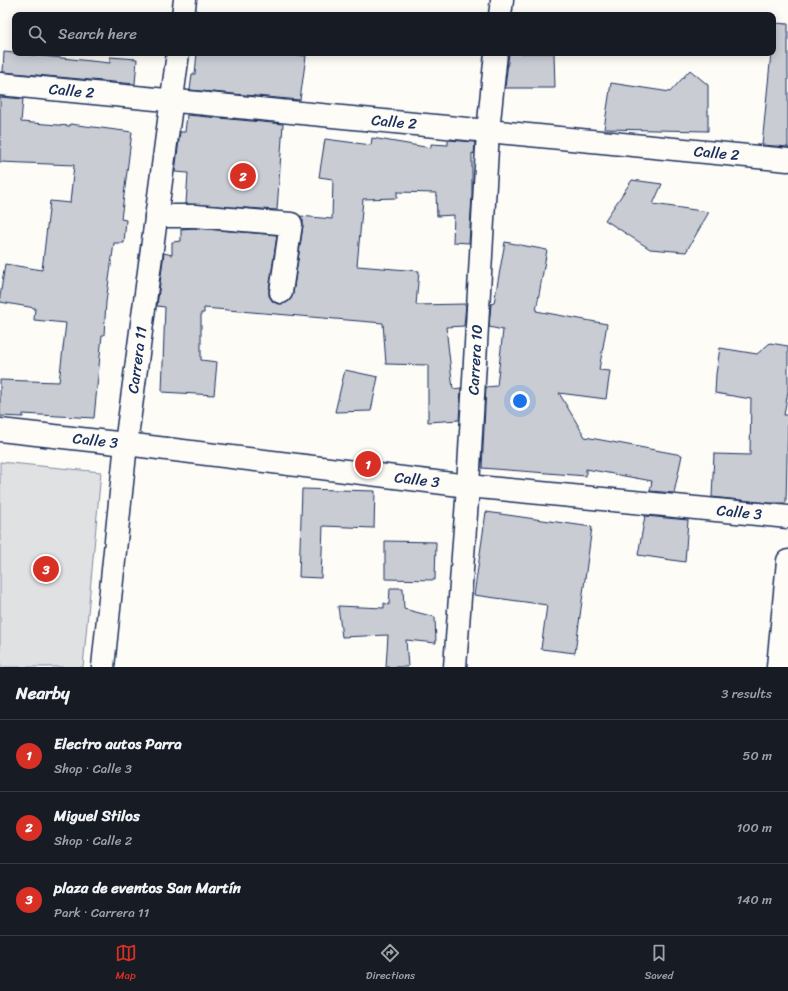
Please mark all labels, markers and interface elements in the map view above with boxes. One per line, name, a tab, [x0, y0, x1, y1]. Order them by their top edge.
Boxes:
search box	[12, 12, 776, 56]
text: Search here	[58, 21, 137, 47]
icon: search	[26, 23, 48, 45]
street label: Calle 2	[48, 76, 96, 106]
street label: Calle 2	[370, 107, 419, 137]
street label: Calle 2	[693, 138, 741, 168]
pin: 2	[230, 161, 256, 191]
street label: Carrera 10	[460, 324, 490, 396]
street label: Carrera 11	[120, 325, 155, 395]
your location	[510, 391, 530, 411]
street label: Calle 3	[71, 425, 119, 456]
pin: 1	[355, 449, 381, 479]
street label: Calle 3	[393, 464, 441, 495]
street label: Calle 3	[716, 497, 763, 527]
pin: 3	[33, 554, 59, 584]
text: Nearby	[16, 678, 70, 708]
text: 3 results	[721, 682, 772, 705]
text: Electro autos Parra	[54, 731, 182, 757]
text: 1	[26, 744, 32, 767]
text: 50 m	[742, 744, 772, 767]
text: Shop · Calle 3	[54, 757, 132, 780]
text: Miguel Stilos	[54, 803, 140, 829]
text: 2	[25, 816, 33, 839]
text: 100 m	[737, 816, 772, 839]
text: Shop · Calle 2	[54, 829, 132, 852]
text: plaza de eventos San Martín	[54, 875, 241, 901]
text: 3	[25, 888, 33, 911]
text: 140 m	[737, 888, 772, 911]
text: Park · Carrera 11	[54, 901, 149, 924]
tab: Map	[115, 942, 137, 985]
tab: Directions	[366, 942, 415, 985]
tab: Saved	[644, 942, 673, 985]

